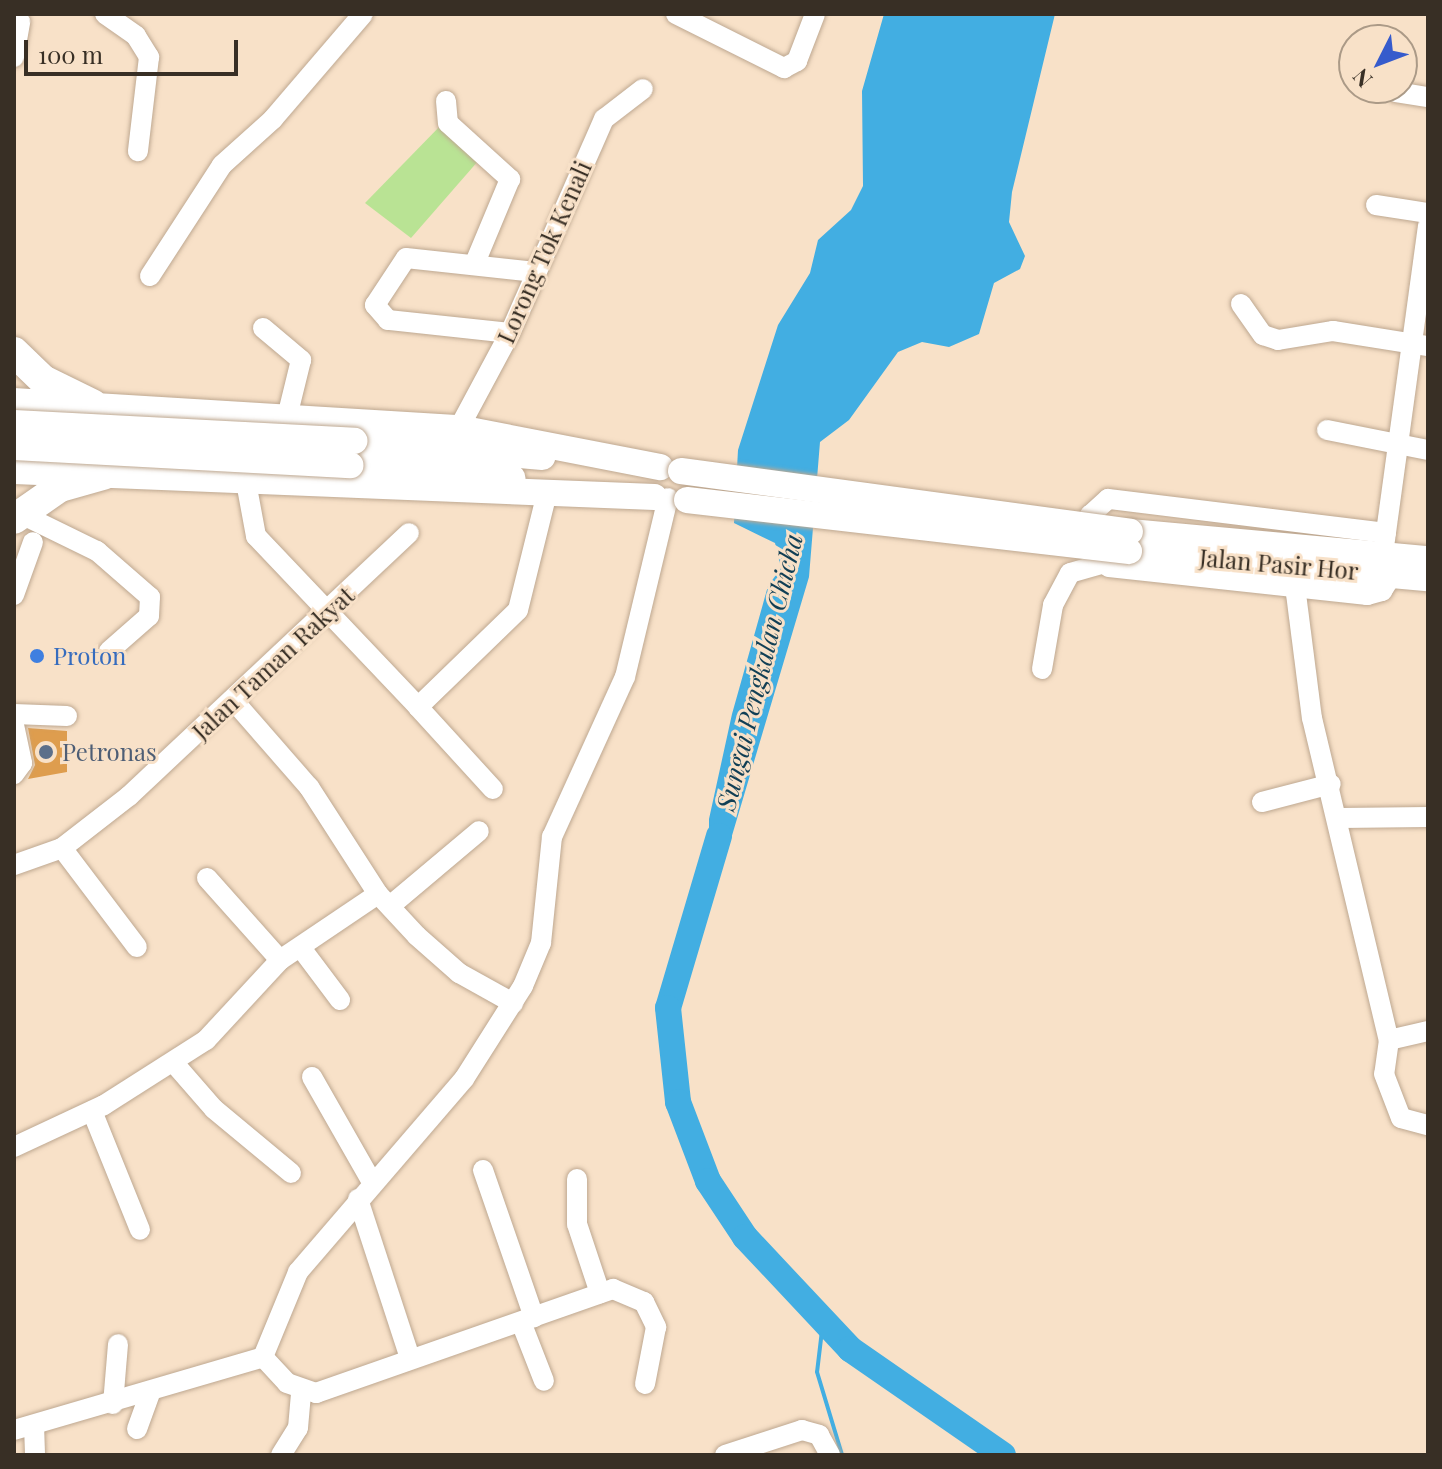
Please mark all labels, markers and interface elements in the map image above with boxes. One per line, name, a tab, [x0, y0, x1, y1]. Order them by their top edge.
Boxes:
scale bar	[28, 24, 242, 74]
north arrow	[1338, 24, 1418, 104]
text: 100 m	[38, 38, 103, 70]
text: N	[1345, 63, 1378, 95]
street label: Lorong Tok Kenali	[491, 156, 597, 348]
water label: Sungai Pengkalan Chicha	[709, 530, 809, 814]
street label: Jalan Pasir Hor	[1198, 543, 1360, 585]
street label: Jalan Taman Rakyat	[186, 580, 360, 746]
place label: Proton	[53, 642, 126, 670]
marker: Proton	[28, 647, 46, 665]
place label: Petronas	[62, 738, 157, 766]
marker: Petronas	[37, 743, 55, 761]

